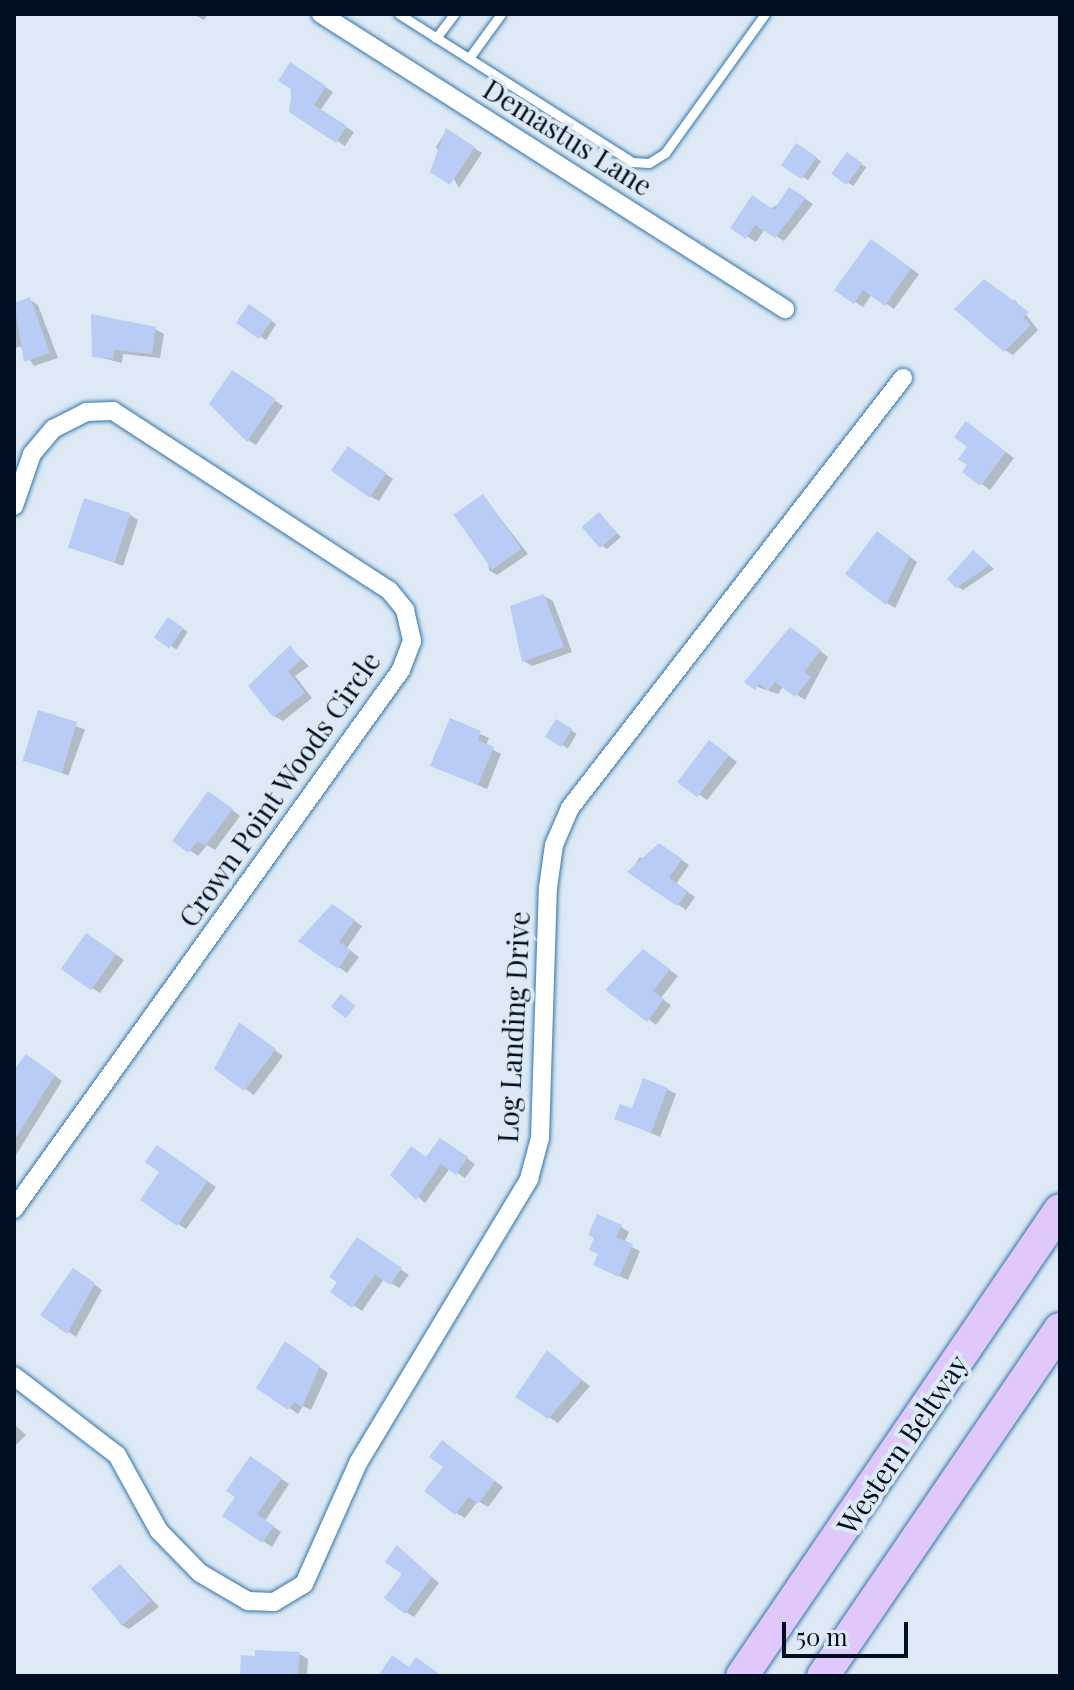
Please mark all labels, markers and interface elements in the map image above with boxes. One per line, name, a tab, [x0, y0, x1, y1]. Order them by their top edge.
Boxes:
street label: Demastus Lane	[477, 72, 659, 202]
street label: Crown Point Woods Circle	[171, 644, 387, 934]
street label: Log Landing Drive	[490, 910, 536, 1144]
street label: Western Beltway	[830, 1348, 974, 1540]
scale bar	[786, 1606, 912, 1656]
text: 50 m	[796, 1620, 848, 1652]

